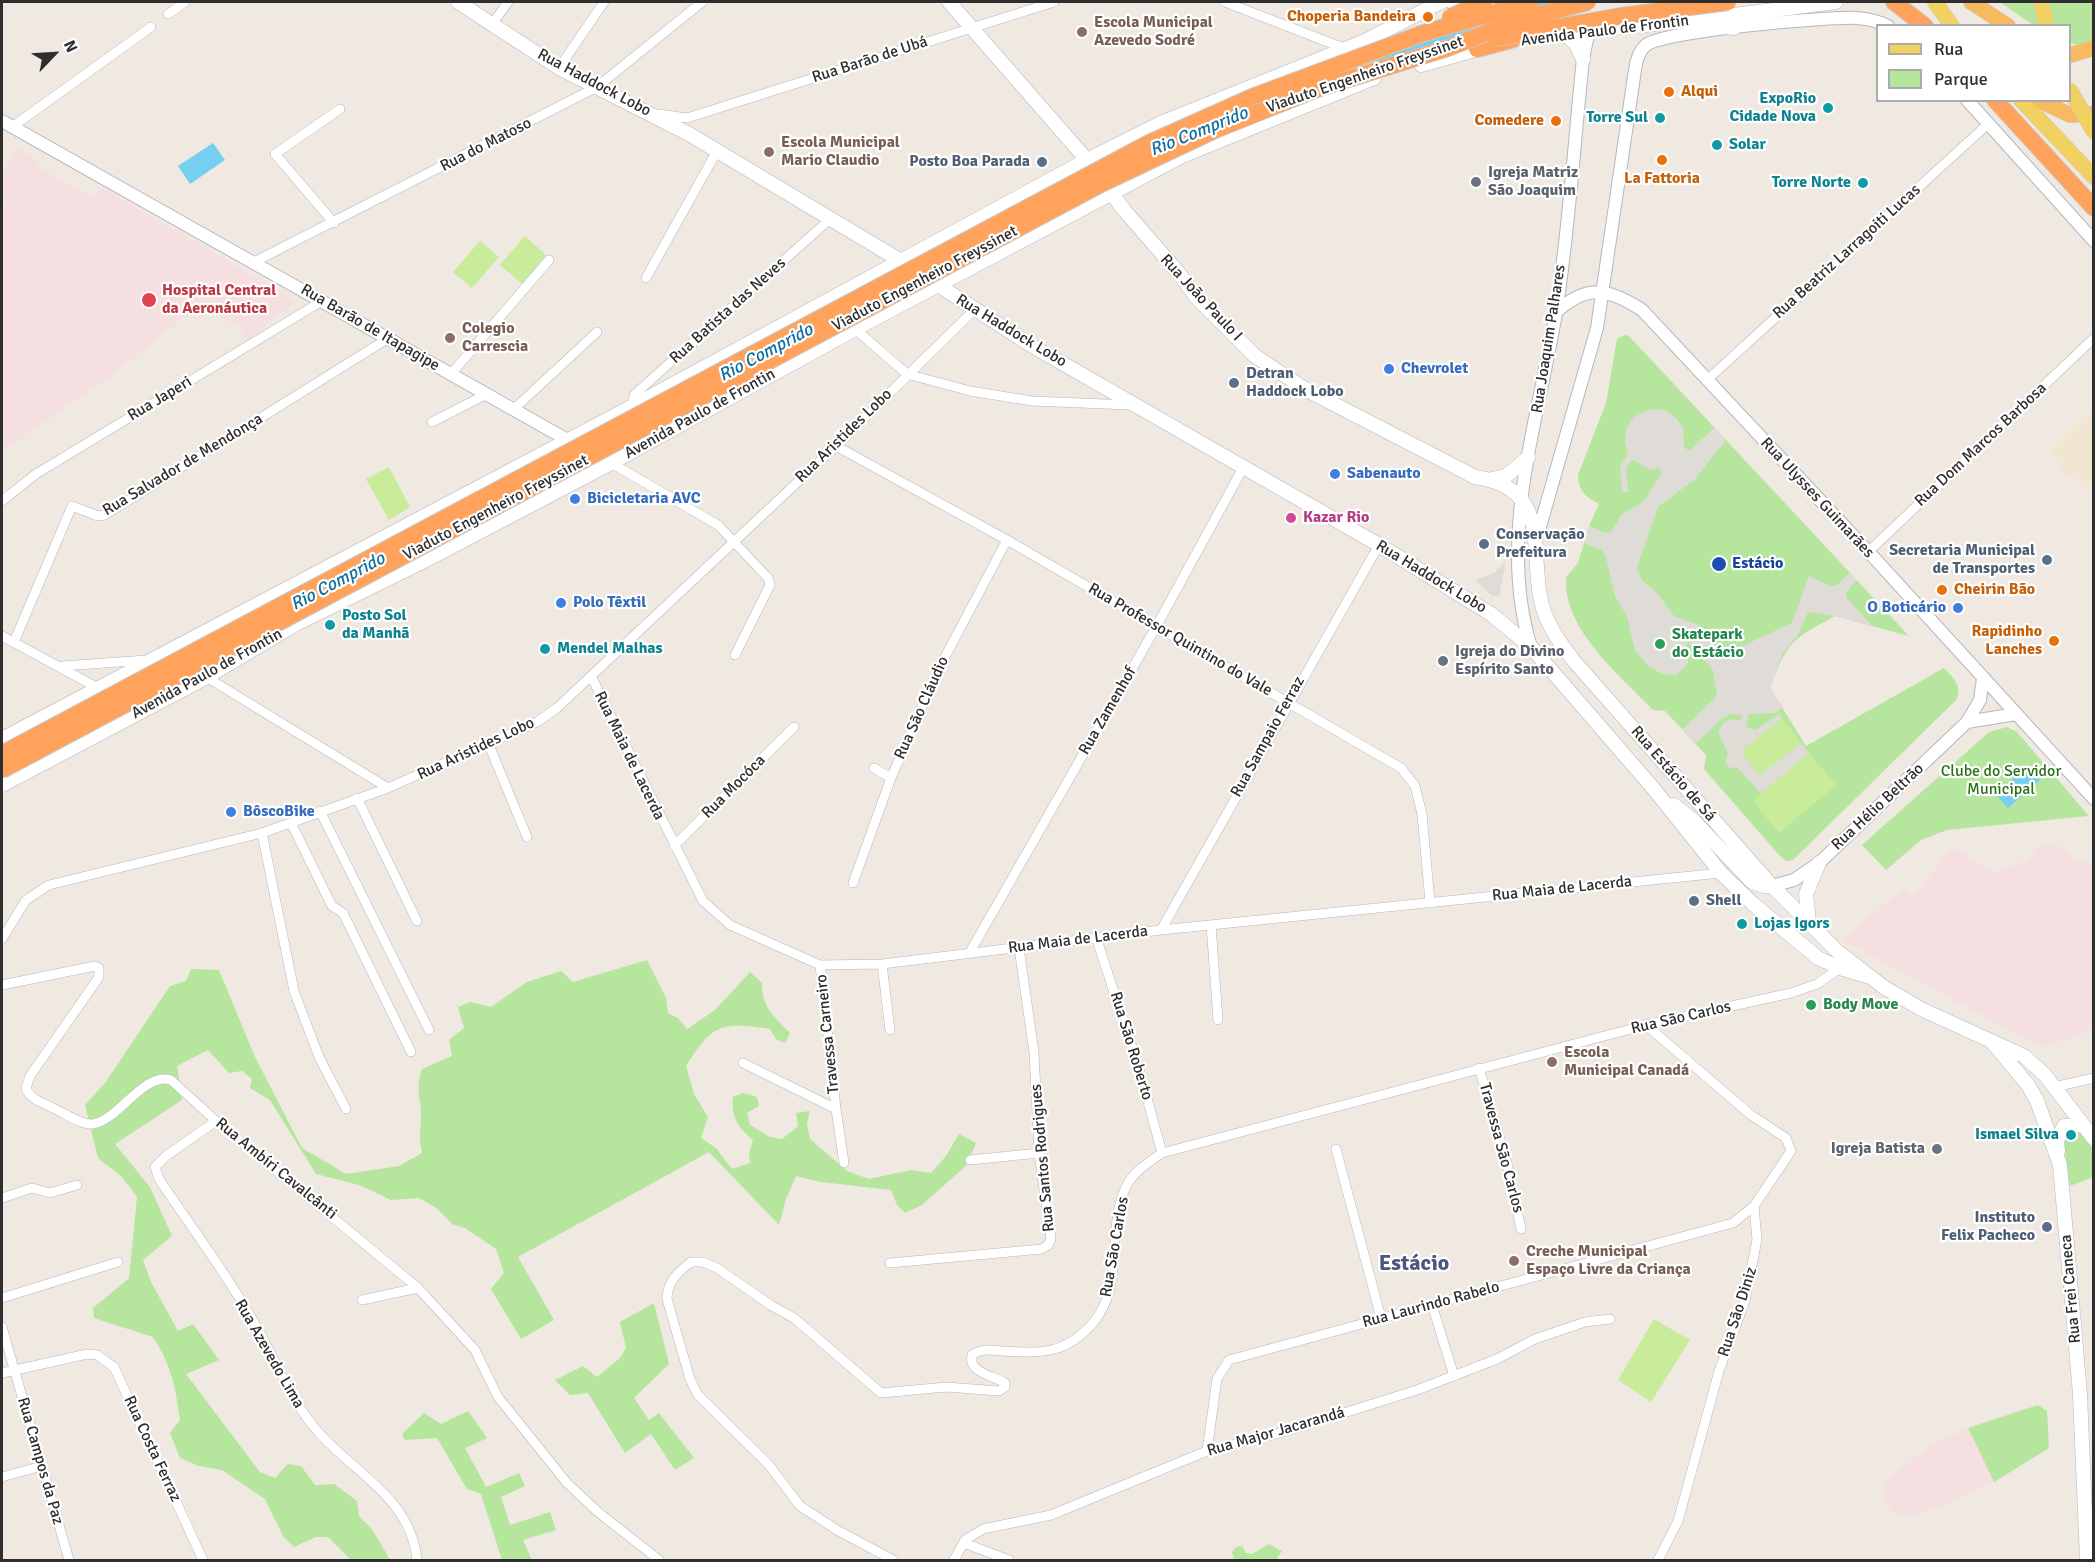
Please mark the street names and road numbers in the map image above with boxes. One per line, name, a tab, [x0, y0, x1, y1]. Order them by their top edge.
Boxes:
street label: Avenida Paulo de Frontin	[1520, 11, 1690, 51]
street label: Rua Barão de Ubá	[810, 32, 930, 88]
street label: Viaduto Engenheiro Freyssinet	[1264, 32, 1466, 118]
street label: Rua Haddock Lobo	[534, 45, 654, 121]
street label: Rua do Matoso	[437, 114, 535, 176]
street label: Rua Beatriz Larragoiti Lucas	[1769, 181, 1925, 323]
street label: Viaduto Engenheiro Freyssinet	[829, 222, 1021, 336]
street label: Rua João Paulo I	[1156, 251, 1246, 345]
street label: Rua Batista das Neves	[666, 254, 790, 368]
street label: Rua Joaquim Palhares	[1528, 263, 1570, 415]
street label: Rua Barão de Itapagipe	[297, 280, 443, 376]
street label: Rua Haddock Lobo	[952, 290, 1070, 372]
street label: Avenida Paulo de Frontin	[621, 365, 779, 463]
street label: Rua Japeri	[124, 372, 196, 426]
street label: Rua Dom Marcos Barbosa	[1911, 379, 2051, 511]
street label: Rua Aristides Lobo	[792, 385, 896, 487]
street label: Rua Salvador de Mendonça	[99, 410, 267, 520]
street label: Rua Ulysses Guimarães	[1756, 434, 1878, 562]
street label: Viaduto Engenheiro Freyssinet	[400, 451, 592, 565]
street label: Rua Haddock Lobo	[1372, 536, 1490, 618]
street label: Rua Professor Quintino do Vale	[1084, 579, 1276, 701]
street label: Avenida Paulo de Frontin	[128, 625, 286, 723]
street label: Rua São Cláudio	[891, 654, 953, 762]
street label: Rua Zamenhof	[1075, 664, 1141, 758]
street label: Rua Sampaio Ferraz	[1227, 673, 1309, 801]
street label: Rua Maia de Lacerda	[590, 689, 668, 823]
street label: Rua Aristides Lobo	[414, 713, 538, 785]
street label: Rua Estácio de Sá	[1626, 722, 1720, 826]
street label: Rua Mocóca	[698, 751, 770, 823]
street label: Rua Hélio Beltrão	[1828, 759, 1928, 855]
street label: Rua Maia de Lacerda	[1491, 872, 1633, 906]
street label: Rua Maia de Lacerda	[1007, 922, 1149, 958]
street label: Travessa Carneiro	[812, 973, 844, 1095]
street label: Rua São Roberto	[1105, 989, 1157, 1103]
street label: Rua São Carlos	[1629, 997, 1733, 1039]
street label: Travessa São Carlos	[1474, 1081, 1528, 1215]
street label: Rua Santos Rodrigues	[1027, 1083, 1059, 1233]
street label: Rua Ambíri Cavalcânti	[211, 1114, 341, 1224]
street label: Rua São Carlos	[1097, 1195, 1133, 1299]
street label: Rua Frei Caneca	[2057, 1234, 2085, 1344]
street label: Rua São Diniz	[1714, 1265, 1762, 1359]
street label: Rua Laurindo Rabelo	[1360, 1277, 1502, 1333]
street label: Rua Azevedo Lima	[230, 1296, 308, 1412]
street label: Rua Costa Ferraz	[119, 1393, 185, 1505]
street label: Rua Campos da Paz	[13, 1395, 67, 1527]
street label: Rua Major Jacarandá	[1205, 1403, 1347, 1461]

